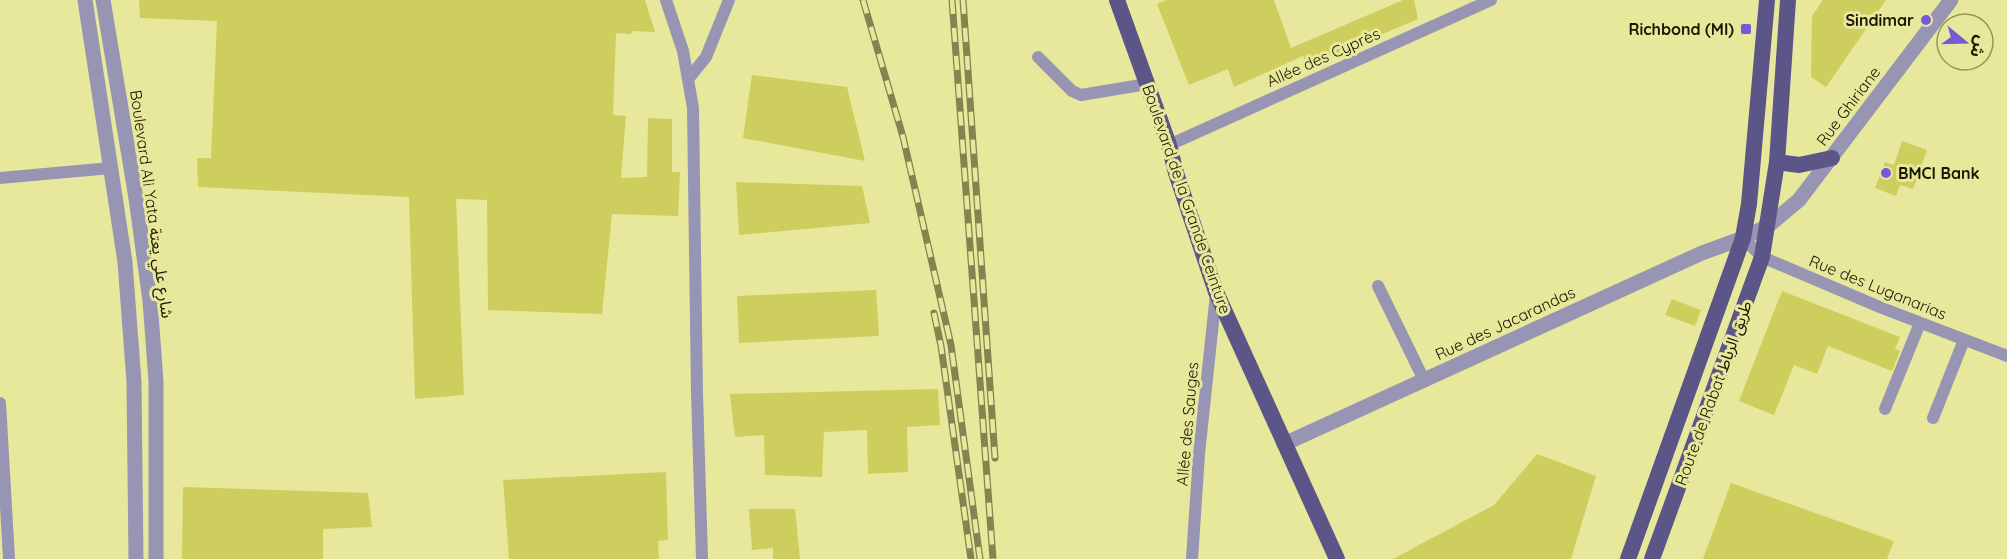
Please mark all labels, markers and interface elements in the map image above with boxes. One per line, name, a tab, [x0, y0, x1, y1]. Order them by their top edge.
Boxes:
place label: Sindimar	[1846, 10, 1914, 30]
north arrow	[1935, 12, 1995, 72]
marker: Sindimar	[1919, 13, 1933, 27]
place label: Richbond (MI)	[1629, 19, 1734, 39]
marker: Richbond (MI)	[1739, 22, 1753, 36]
street label: Allée des Cyprès	[1263, 23, 1383, 91]
text: ش	[1966, 33, 1992, 61]
street label: Rue Ghiriane	[1812, 62, 1884, 150]
street label: Boulevard de la Grande Ceinture	[1138, 82, 1236, 316]
street label: Boulevard Ali Yata شارع علي يعتة	[123, 88, 178, 320]
place label: BMCI Bank	[1898, 163, 1980, 183]
marker: BMCI Bank	[1879, 166, 1893, 180]
street label: Rue des Luganarias	[1806, 250, 1950, 324]
street label: Rue des Jacarandas	[1432, 282, 1578, 364]
street label: Route de Rabat طريق الرباط	[1670, 298, 1757, 488]
street label: Allée des Sauges	[1172, 361, 1202, 487]

